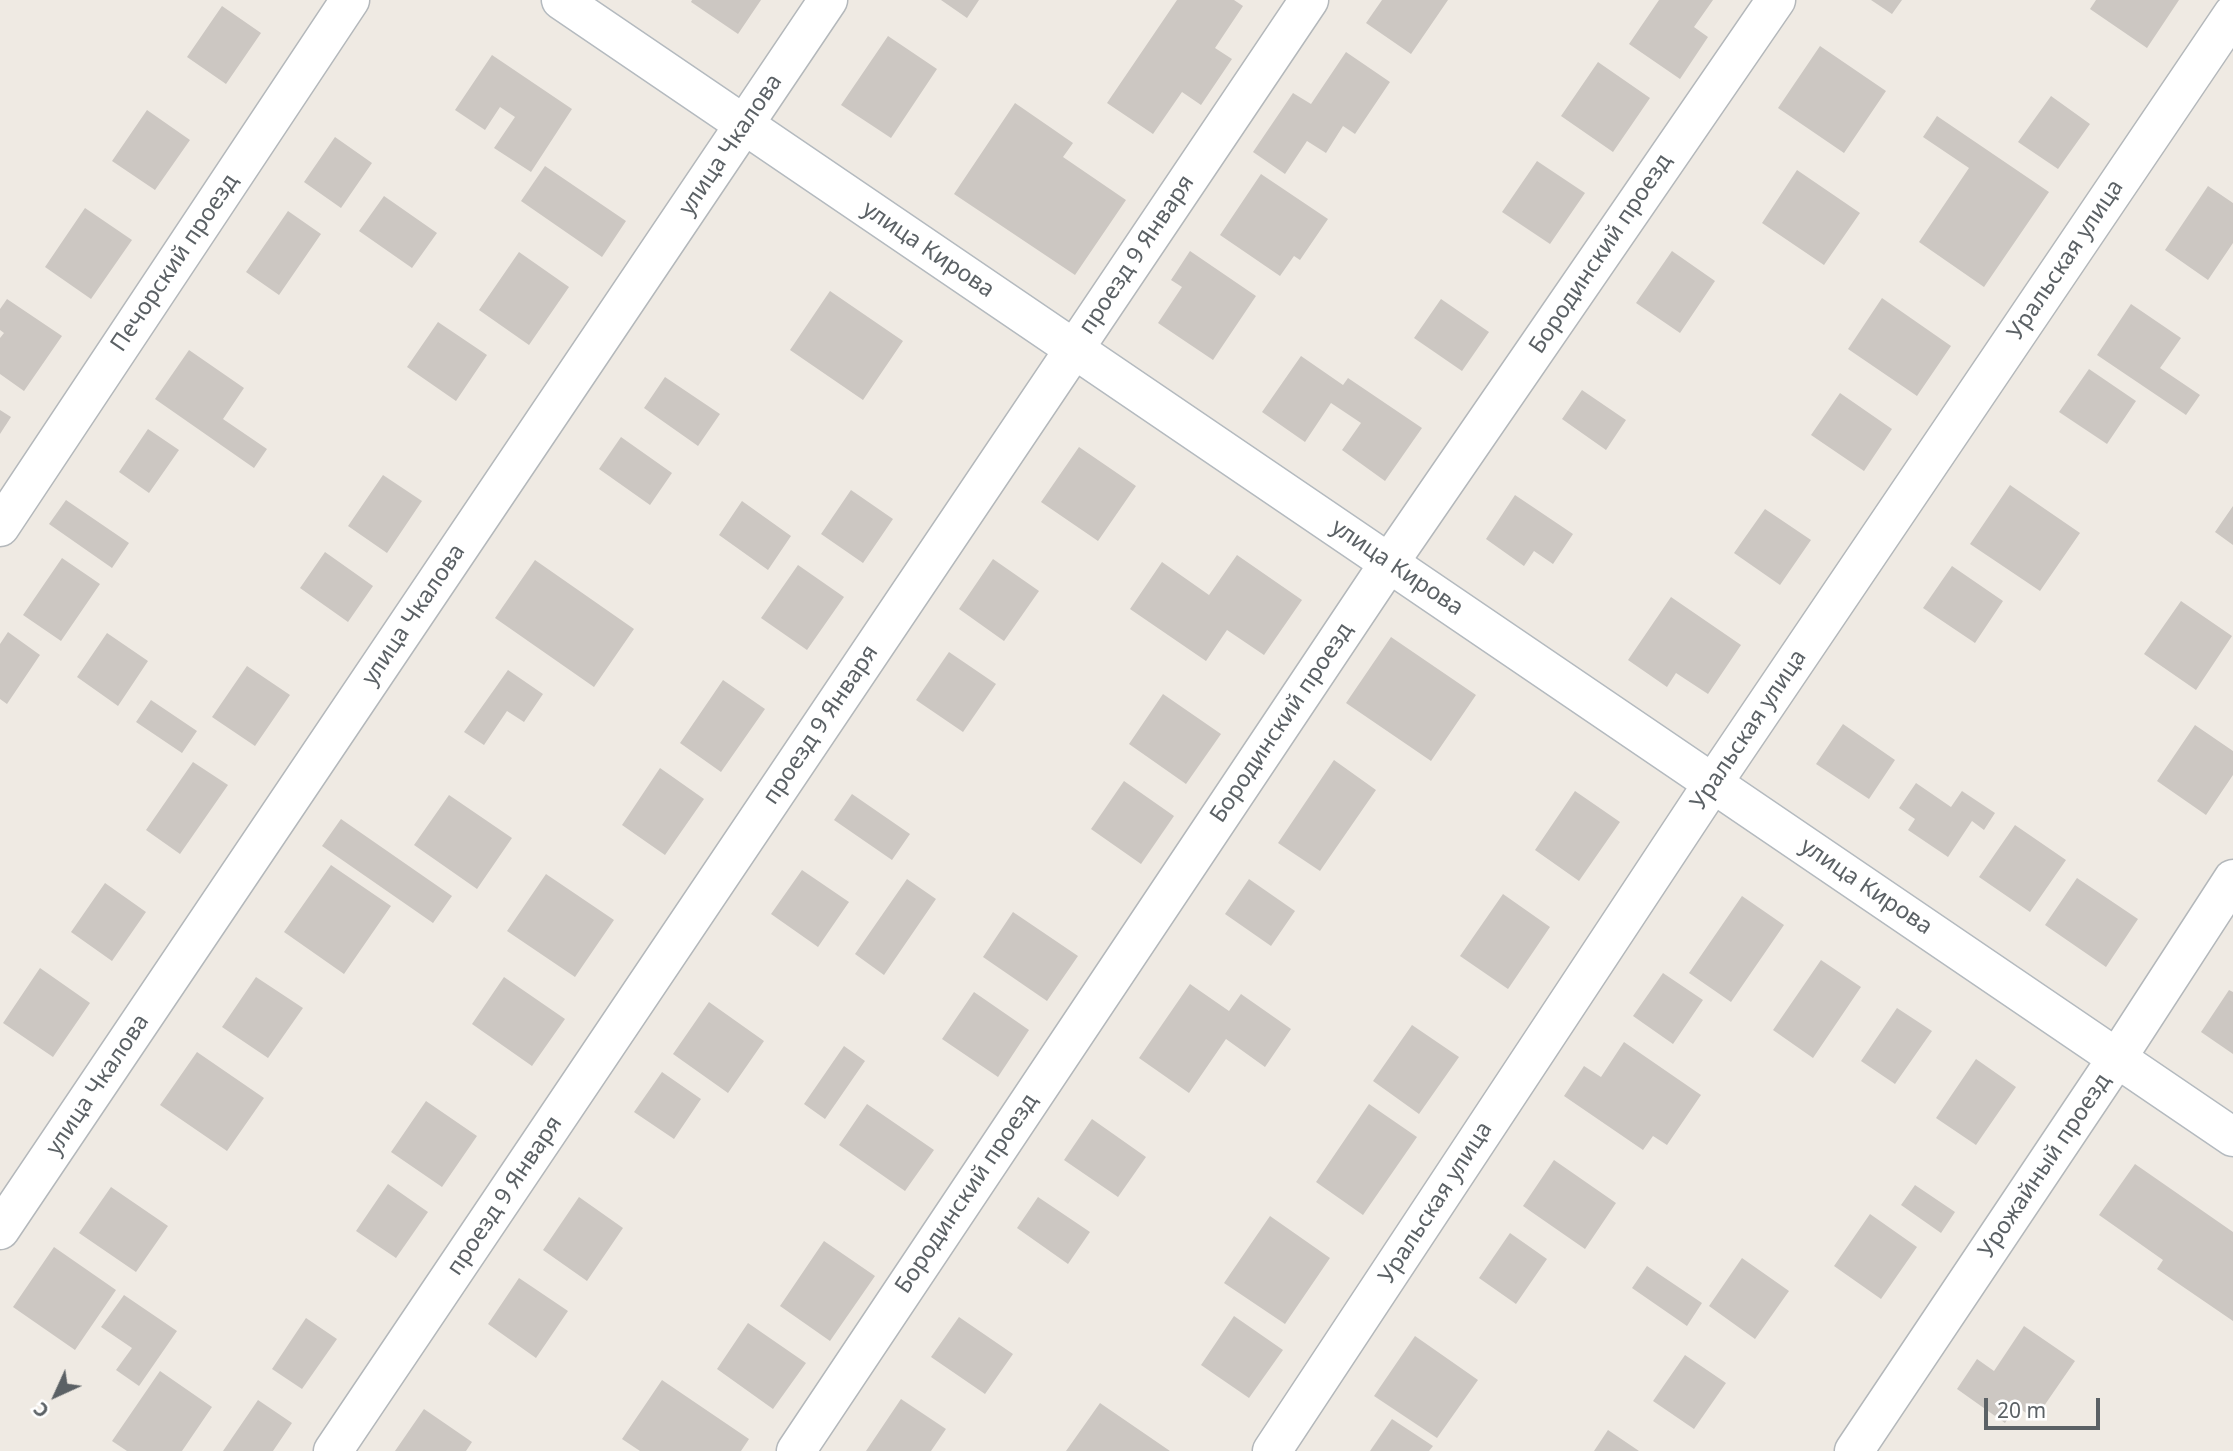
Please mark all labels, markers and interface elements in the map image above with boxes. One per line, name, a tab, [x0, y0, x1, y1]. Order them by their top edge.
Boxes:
street label: улица Чкалова	[674, 69, 788, 221]
street label: Бородинский проезд	[1524, 149, 1678, 359]
street label: Печорский проезд	[105, 169, 245, 357]
street label: проезд 9 Января	[1074, 170, 1200, 340]
street label: Уральская улица	[2002, 175, 2130, 345]
street label: улица Кирова	[857, 196, 999, 304]
street label: улица Кирова	[1326, 514, 1468, 622]
street label: улица Чкалова	[357, 539, 471, 691]
street label: Бородинский проезд	[1205, 618, 1359, 828]
street label: проезд 9 Января	[758, 640, 884, 810]
street label: Уральская улица	[1685, 645, 1813, 815]
street label: улица Кирова	[1795, 833, 1937, 941]
street label: улица Чкалова	[41, 1009, 155, 1161]
street label: Урожайный проезд	[1973, 1069, 2117, 1263]
street label: Бородинский проезд	[890, 1089, 1044, 1299]
street label: проезд 9 Января	[442, 1111, 568, 1281]
street label: Уральская улица	[1373, 1117, 1499, 1289]
north arrow	[21, 1360, 91, 1430]
scale bar	[1988, 1384, 2104, 1428]
text: С	[28, 1396, 55, 1423]
text: 20 m	[1997, 1396, 2046, 1424]

